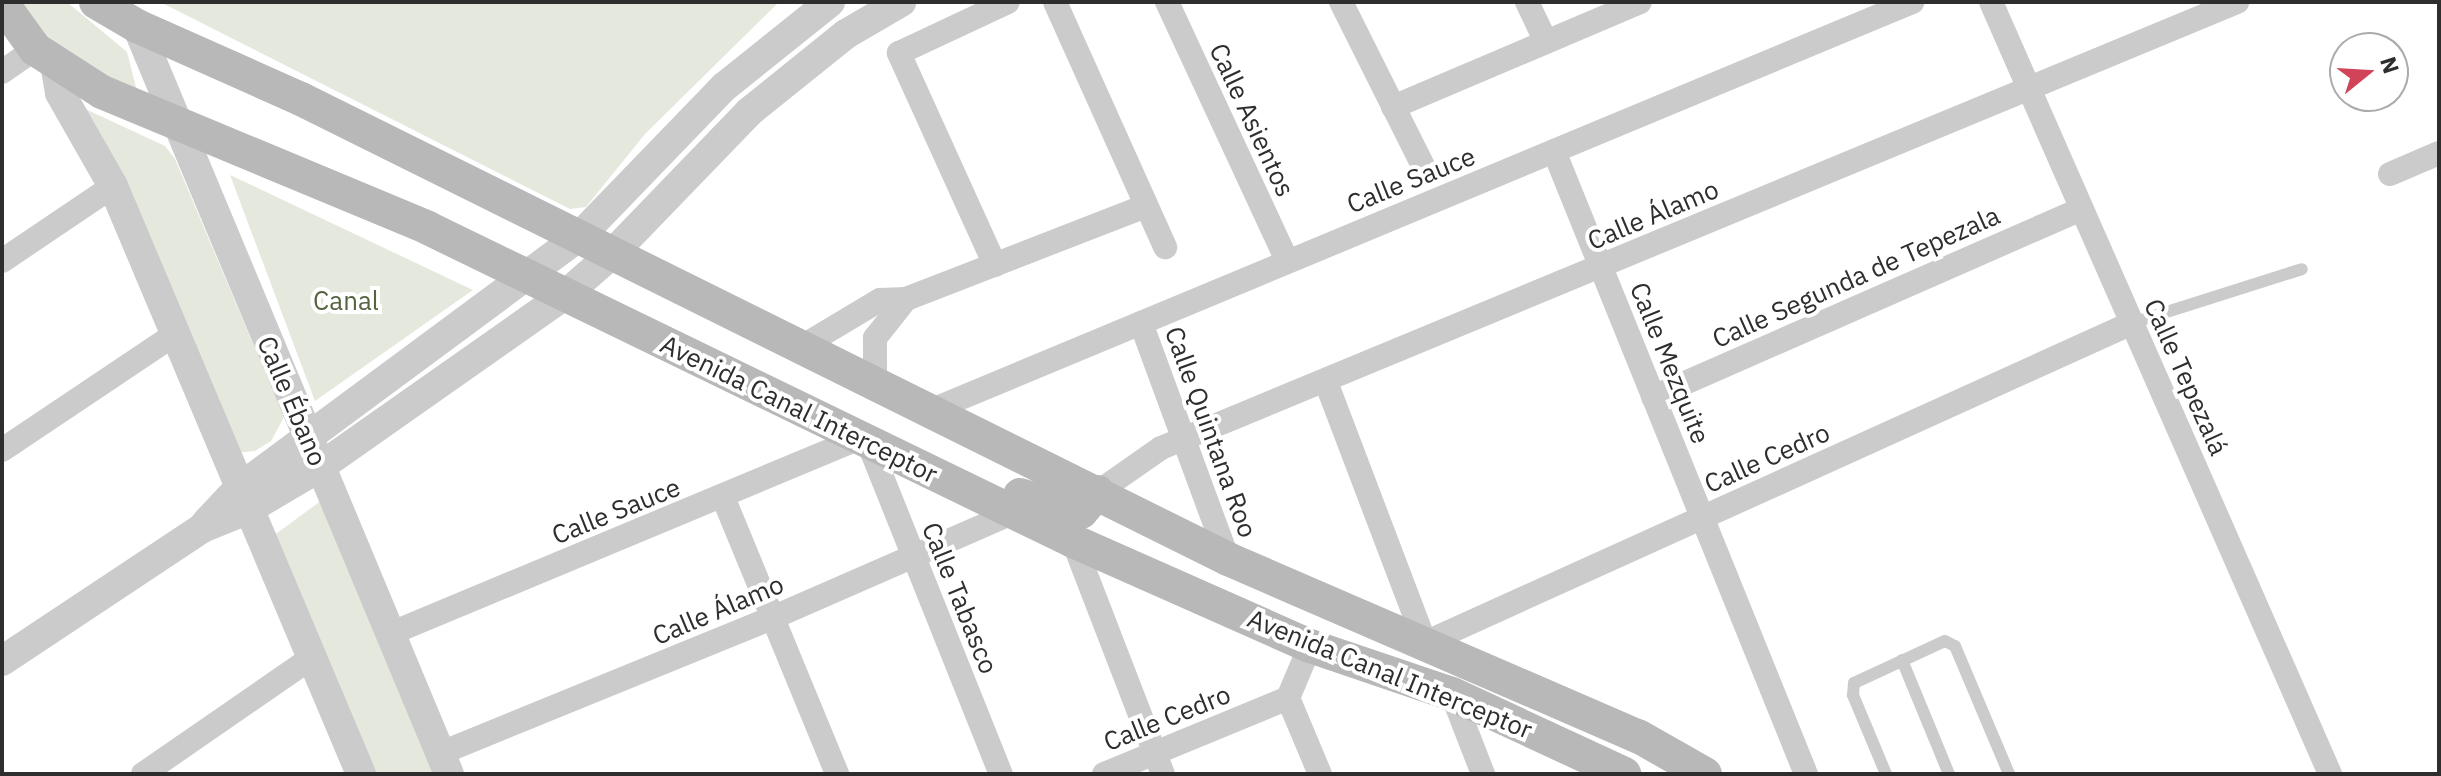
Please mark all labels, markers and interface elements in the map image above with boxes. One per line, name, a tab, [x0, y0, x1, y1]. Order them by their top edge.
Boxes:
north arrow	[2329, 32, 2409, 112]
street label: Calle Asientos	[1203, 38, 1301, 202]
text: N	[2374, 53, 2407, 77]
street label: Calle Sauce	[1342, 140, 1480, 220]
street label: Calle Álamo	[1583, 173, 1723, 257]
street label: Calle Segunda de Tepezala	[1708, 199, 2004, 355]
street label: Calle Mezquite	[1623, 278, 1717, 448]
park label: Canal	[313, 285, 379, 317]
street label: Calle Tepezalá	[2138, 294, 2234, 460]
street label: Calle Quintana Roo	[1158, 322, 1264, 542]
street label: Avenida Canal Interceptor	[655, 328, 943, 490]
street label: Calle Ébano	[251, 331, 333, 471]
street label: Calle Cedro	[1699, 417, 1835, 499]
street label: Calle Sauce	[547, 471, 685, 551]
street label: Calle Tabasco	[915, 518, 1005, 678]
street label: Calle Álamo	[648, 568, 788, 652]
street label: Avenida Canal Interceptor	[1243, 603, 1537, 745]
street label: Calle Cedro	[1099, 678, 1235, 758]

